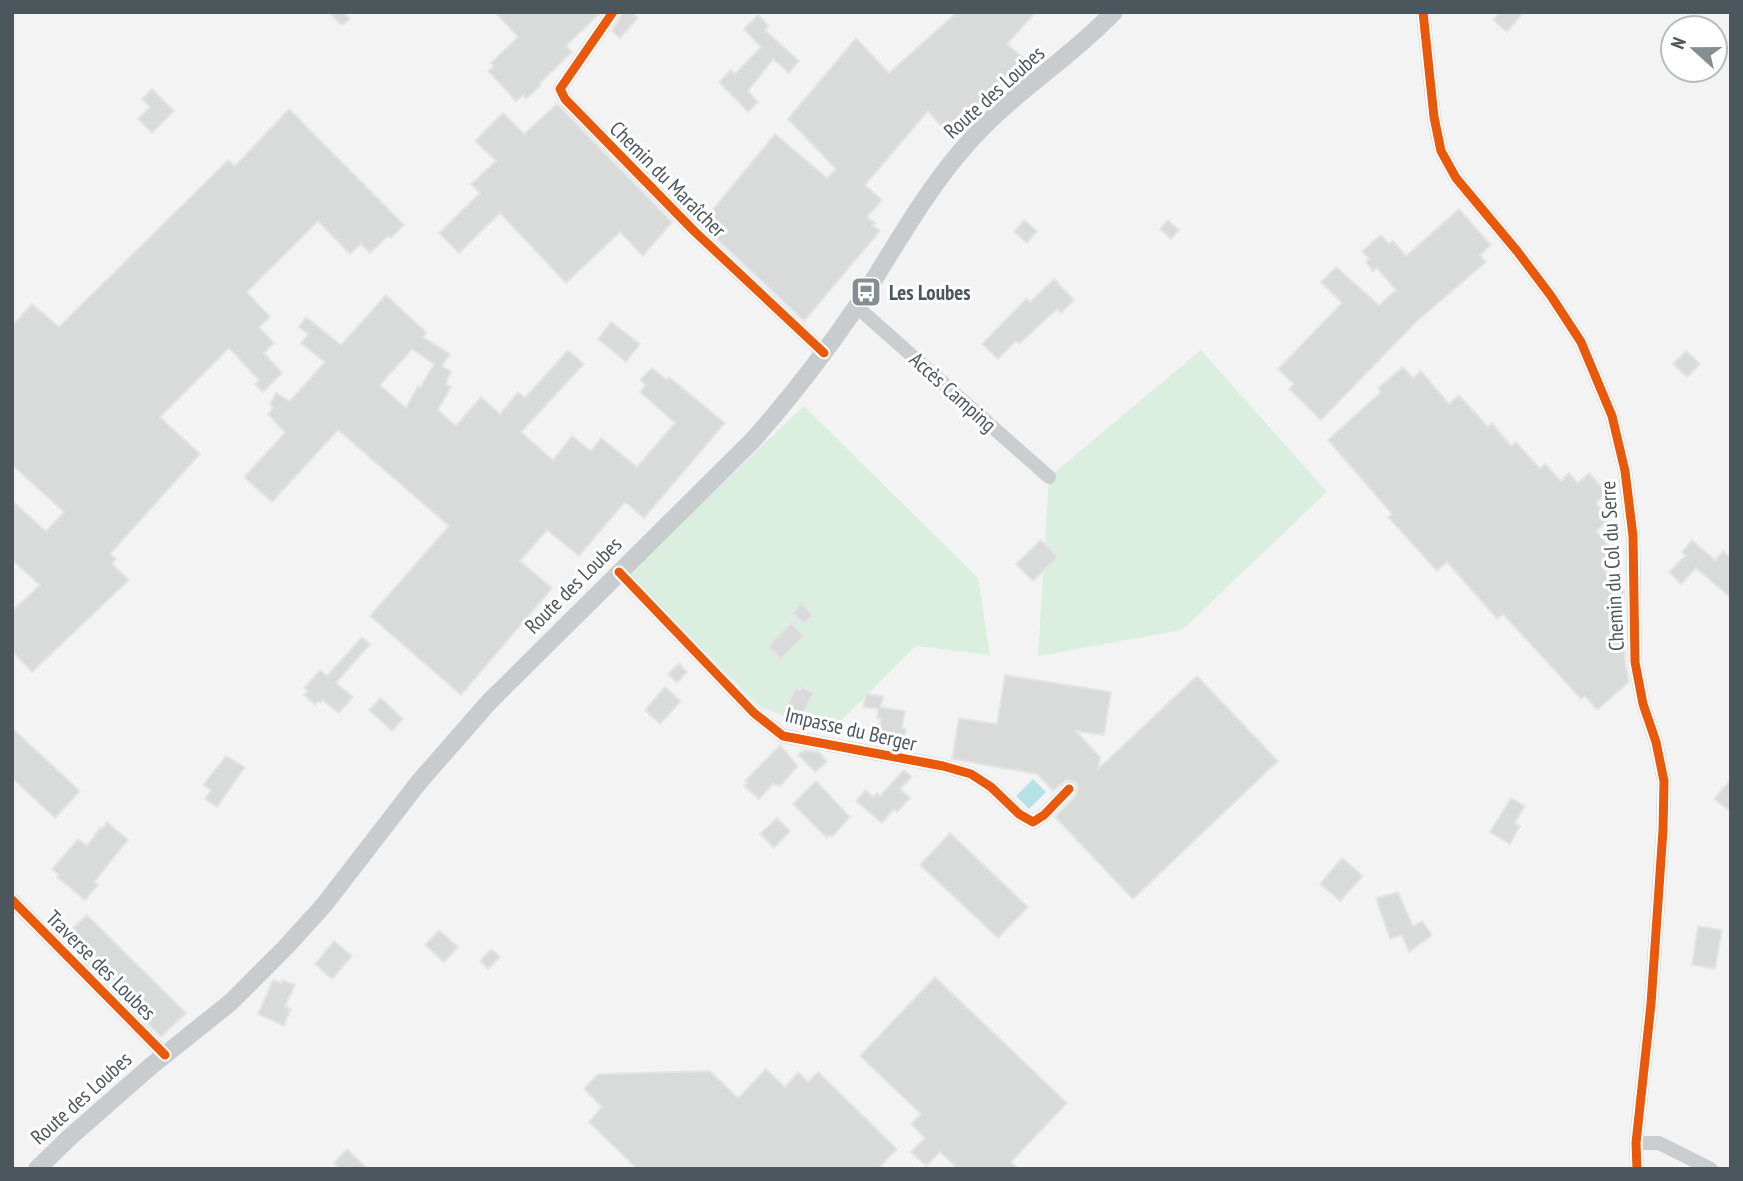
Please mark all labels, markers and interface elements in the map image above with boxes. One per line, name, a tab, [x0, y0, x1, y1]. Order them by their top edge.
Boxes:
north arrow	[1659, 14, 1729, 84]
text: N	[1665, 34, 1691, 52]
street label: Route des Loubes	[938, 40, 1050, 144]
street label: Chemin du Maraîcher	[604, 115, 732, 243]
bus stop icon: Les Loubes	[849, 275, 883, 309]
place label: Les Loubes	[889, 279, 971, 306]
street label: Accès Camping	[904, 346, 1002, 438]
street label: Chemin du Col du Serre	[1594, 480, 1630, 652]
street label: Route des Loubes	[519, 531, 627, 639]
street label: Impasse du Berger	[783, 701, 920, 757]
street label: Traverse des Loubes	[40, 904, 162, 1026]
street label: Route des Loubes	[25, 1046, 137, 1150]

